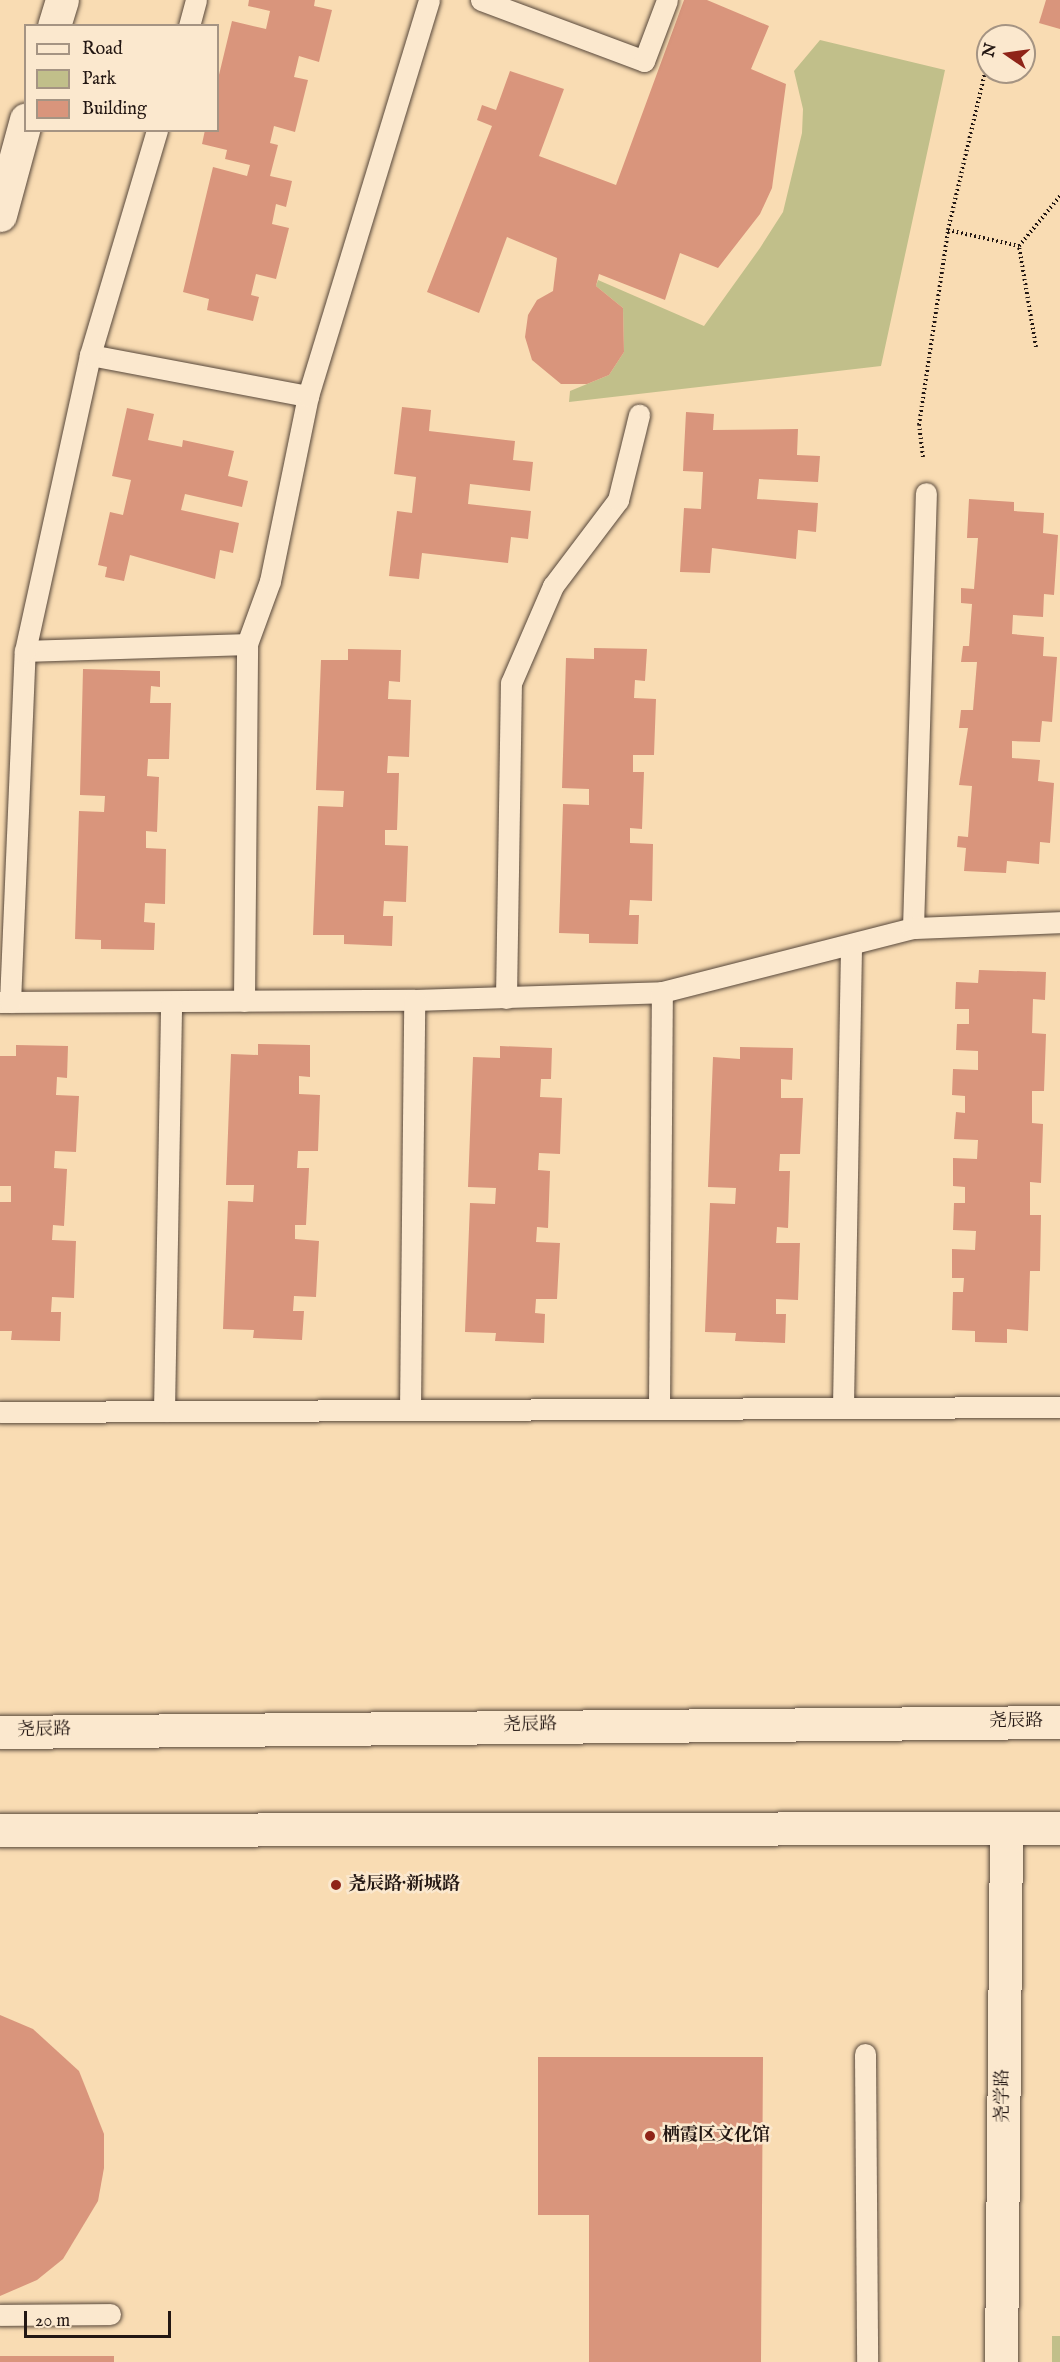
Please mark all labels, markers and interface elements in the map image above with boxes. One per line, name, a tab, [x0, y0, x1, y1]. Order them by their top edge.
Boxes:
legend	[24, 24, 219, 132]
north arrow	[976, 24, 1036, 84]
text: Road	[82, 38, 123, 61]
text: N	[979, 41, 1002, 59]
text: Park	[82, 68, 116, 91]
text: Building	[82, 98, 147, 121]
street label: 尧辰路	[989, 1711, 1043, 1733]
street label: 尧辰路	[503, 1715, 557, 1737]
street label: 尧辰路	[17, 1720, 71, 1742]
place label: 尧辰路·新城路	[348, 1874, 460, 1896]
marker: 尧辰路·新城路	[329, 1878, 343, 1892]
street label: 尧学路	[993, 2069, 1015, 2123]
place label: 栖霞区文化馆	[662, 2125, 770, 2147]
marker: 栖霞区文化馆	[643, 2129, 657, 2143]
scale bar	[27, 2299, 174, 2337]
text: 20 m	[35, 2310, 70, 2333]

